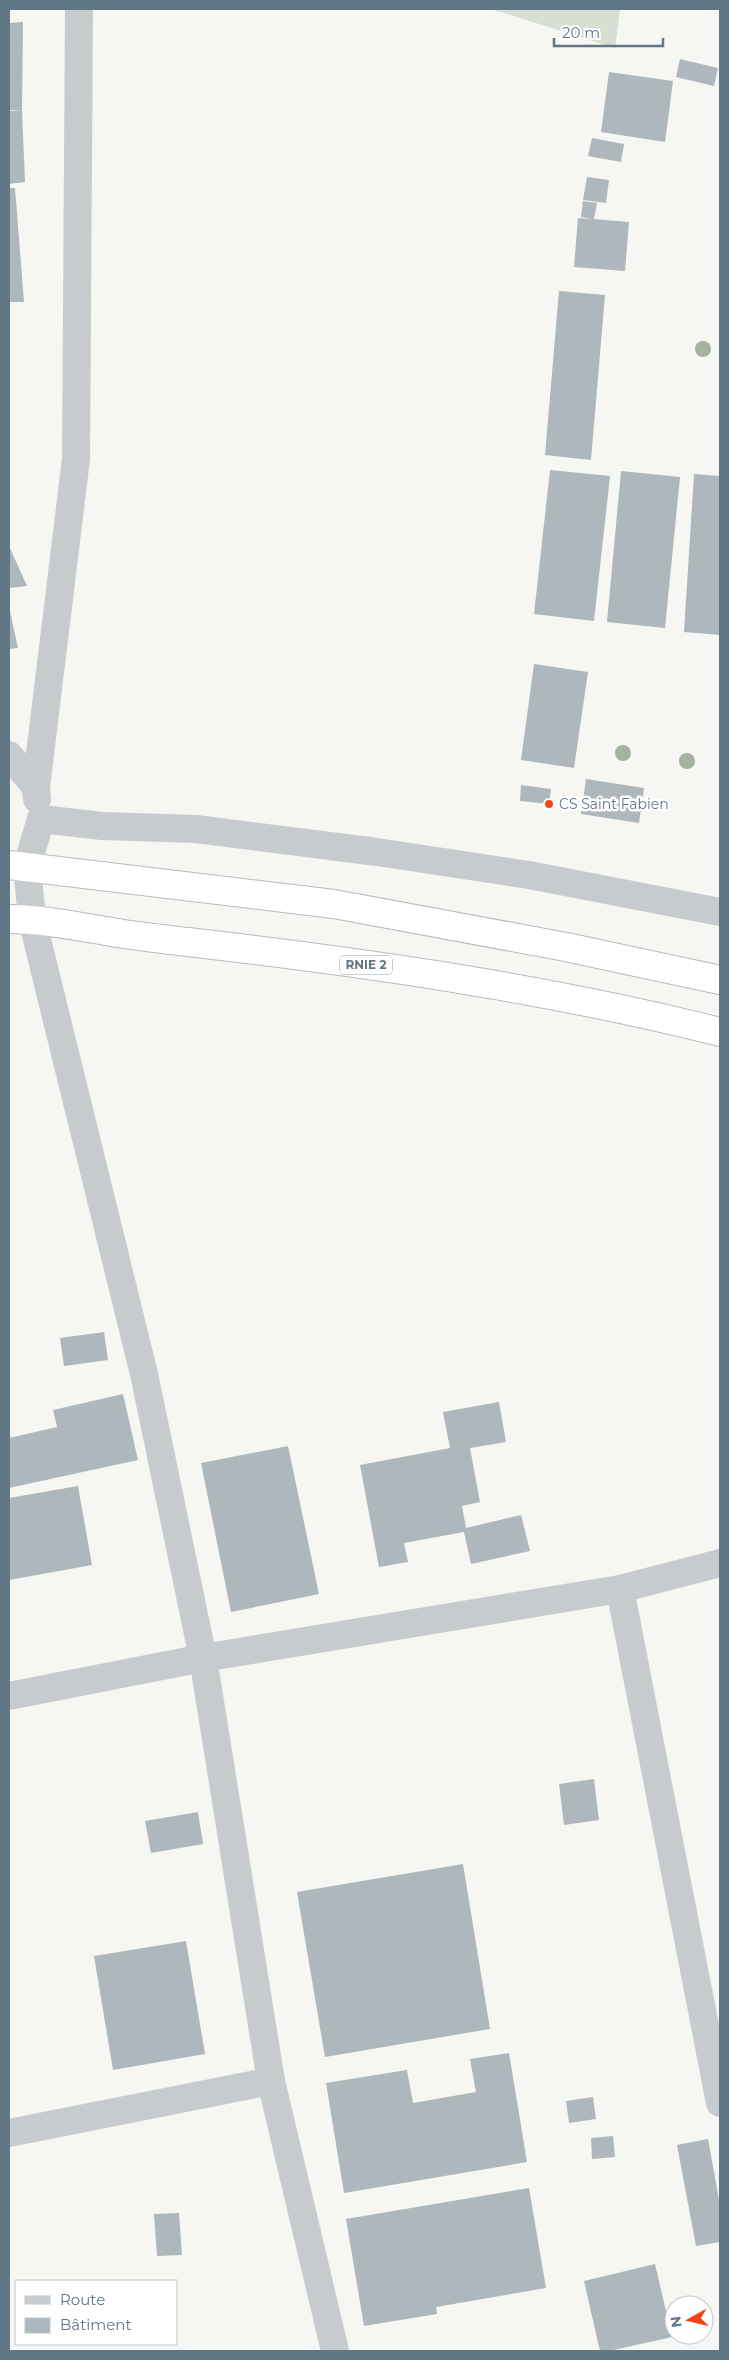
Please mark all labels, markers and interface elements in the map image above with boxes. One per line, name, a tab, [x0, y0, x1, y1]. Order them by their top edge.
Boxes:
scale bar	[554, 15, 663, 47]
text: 20 m	[562, 23, 600, 42]
place label: CS Saint Fabien	[559, 795, 669, 813]
marker: CS Saint Fabien	[543, 798, 555, 810]
road number: RNIE 2	[340, 956, 392, 974]
legend	[15, 2280, 178, 2345]
text: Route	[60, 2290, 105, 2309]
north arrow	[664, 2295, 714, 2345]
text: Bâtiment	[60, 2315, 132, 2334]
text: N	[666, 2315, 686, 2329]

